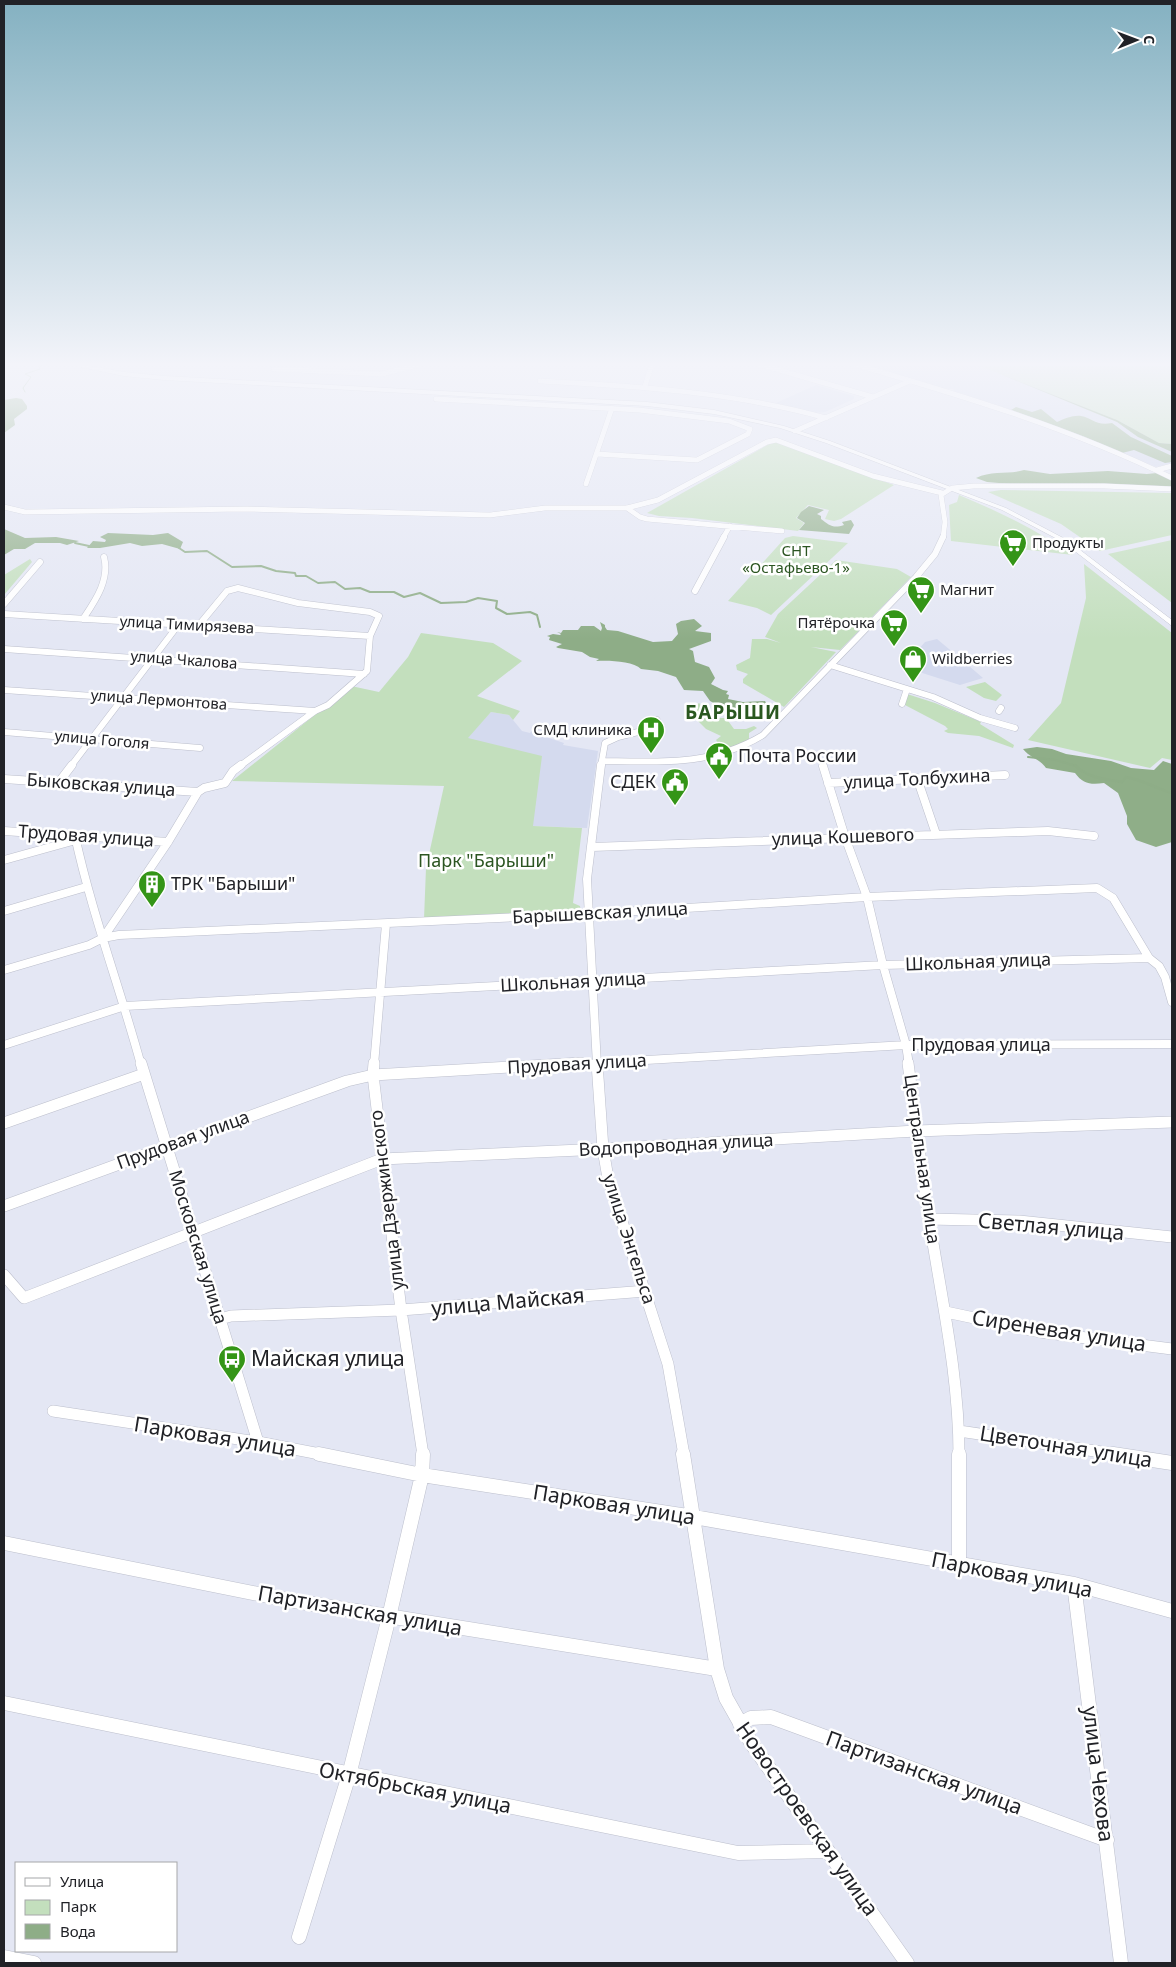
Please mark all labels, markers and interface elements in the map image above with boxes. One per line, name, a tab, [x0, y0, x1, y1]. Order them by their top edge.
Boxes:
north arrow	[1111, 15, 1161, 65]
text: С	[1140, 35, 1159, 44]
supermarket icon: Продукты	[998, 528, 1028, 567]
place label: Продукты	[1032, 532, 1104, 552]
park label: СНТ «Остафьево-1»	[742, 540, 850, 577]
supermarket icon: Магнит	[906, 575, 936, 614]
place label: Магнит	[940, 579, 994, 599]
supermarket icon: Пятёрочка	[879, 608, 909, 647]
street label: улица Тимирязева	[119, 610, 255, 638]
place label: Пятёрочка	[798, 612, 875, 632]
shop icon: Wildberries	[898, 644, 928, 683]
street label: улица Чкалова	[130, 645, 238, 673]
place label: Wildberries	[932, 648, 1013, 668]
street label: улица Лермонтова	[90, 684, 228, 714]
district label: БАРЫШИ	[685, 699, 781, 725]
hospital icon: СМД клиника	[636, 715, 666, 754]
place label: СМД клиника	[533, 719, 632, 739]
street label: улица Гоголя	[54, 725, 150, 753]
public building icon: Почта России	[704, 741, 734, 780]
place label: Почта России	[738, 743, 857, 767]
street label: улица Толбухина	[843, 762, 991, 794]
street label: Быковская улица	[26, 767, 176, 801]
public building icon: СДЕК	[660, 767, 690, 806]
place label: СДЕК	[610, 769, 657, 793]
street label: Трудовая улица	[17, 818, 155, 852]
street label: улица Кошевого	[771, 822, 915, 850]
park label: Парк "Барыши"	[418, 848, 554, 872]
building icon: ТРК "Барыши"	[137, 869, 167, 908]
place label: ТРК "Барыши"	[171, 871, 295, 895]
street label: Барышевская улица	[511, 895, 688, 929]
street label: Школьная улица	[905, 946, 1051, 976]
street label: Школьная улица	[499, 965, 647, 997]
street label: Прудовая улица	[911, 1032, 1051, 1056]
street label: Прудовая улица	[507, 1047, 647, 1079]
street label: Центральная улица	[899, 1072, 947, 1245]
street label: Прудовая улица	[113, 1104, 252, 1174]
street label: улица Дзержинского	[363, 1109, 409, 1291]
street label: Водопроводная улица	[578, 1127, 774, 1161]
street label: Московская улица	[164, 1167, 234, 1327]
street label: улица Энгельса	[598, 1171, 662, 1307]
street label: Светлая улица	[977, 1206, 1125, 1246]
street label: улица Майская	[430, 1280, 586, 1322]
street label: Сиреневая улица	[970, 1302, 1148, 1358]
bus stop icon: Майская улица	[217, 1344, 247, 1383]
place label: Майская улица	[251, 1344, 405, 1372]
street label: Парковая улица	[132, 1409, 298, 1463]
street label: Цветочная улица	[978, 1419, 1155, 1473]
street label: Парковая улица	[531, 1477, 697, 1531]
street label: Парковая улица	[929, 1545, 1095, 1603]
street label: Партизанская улица	[256, 1578, 465, 1642]
street label: улица Чехова	[1077, 1704, 1121, 1843]
street label: Новостроевская улица	[730, 1716, 886, 1921]
street label: Партизанская улица	[822, 1723, 1026, 1821]
street label: Октябрьская улица	[316, 1755, 514, 1819]
legend	[15, 1862, 178, 1952]
text: Улица	[60, 1871, 104, 1891]
text: Парк	[60, 1896, 96, 1916]
text: Вода	[60, 1921, 96, 1941]

